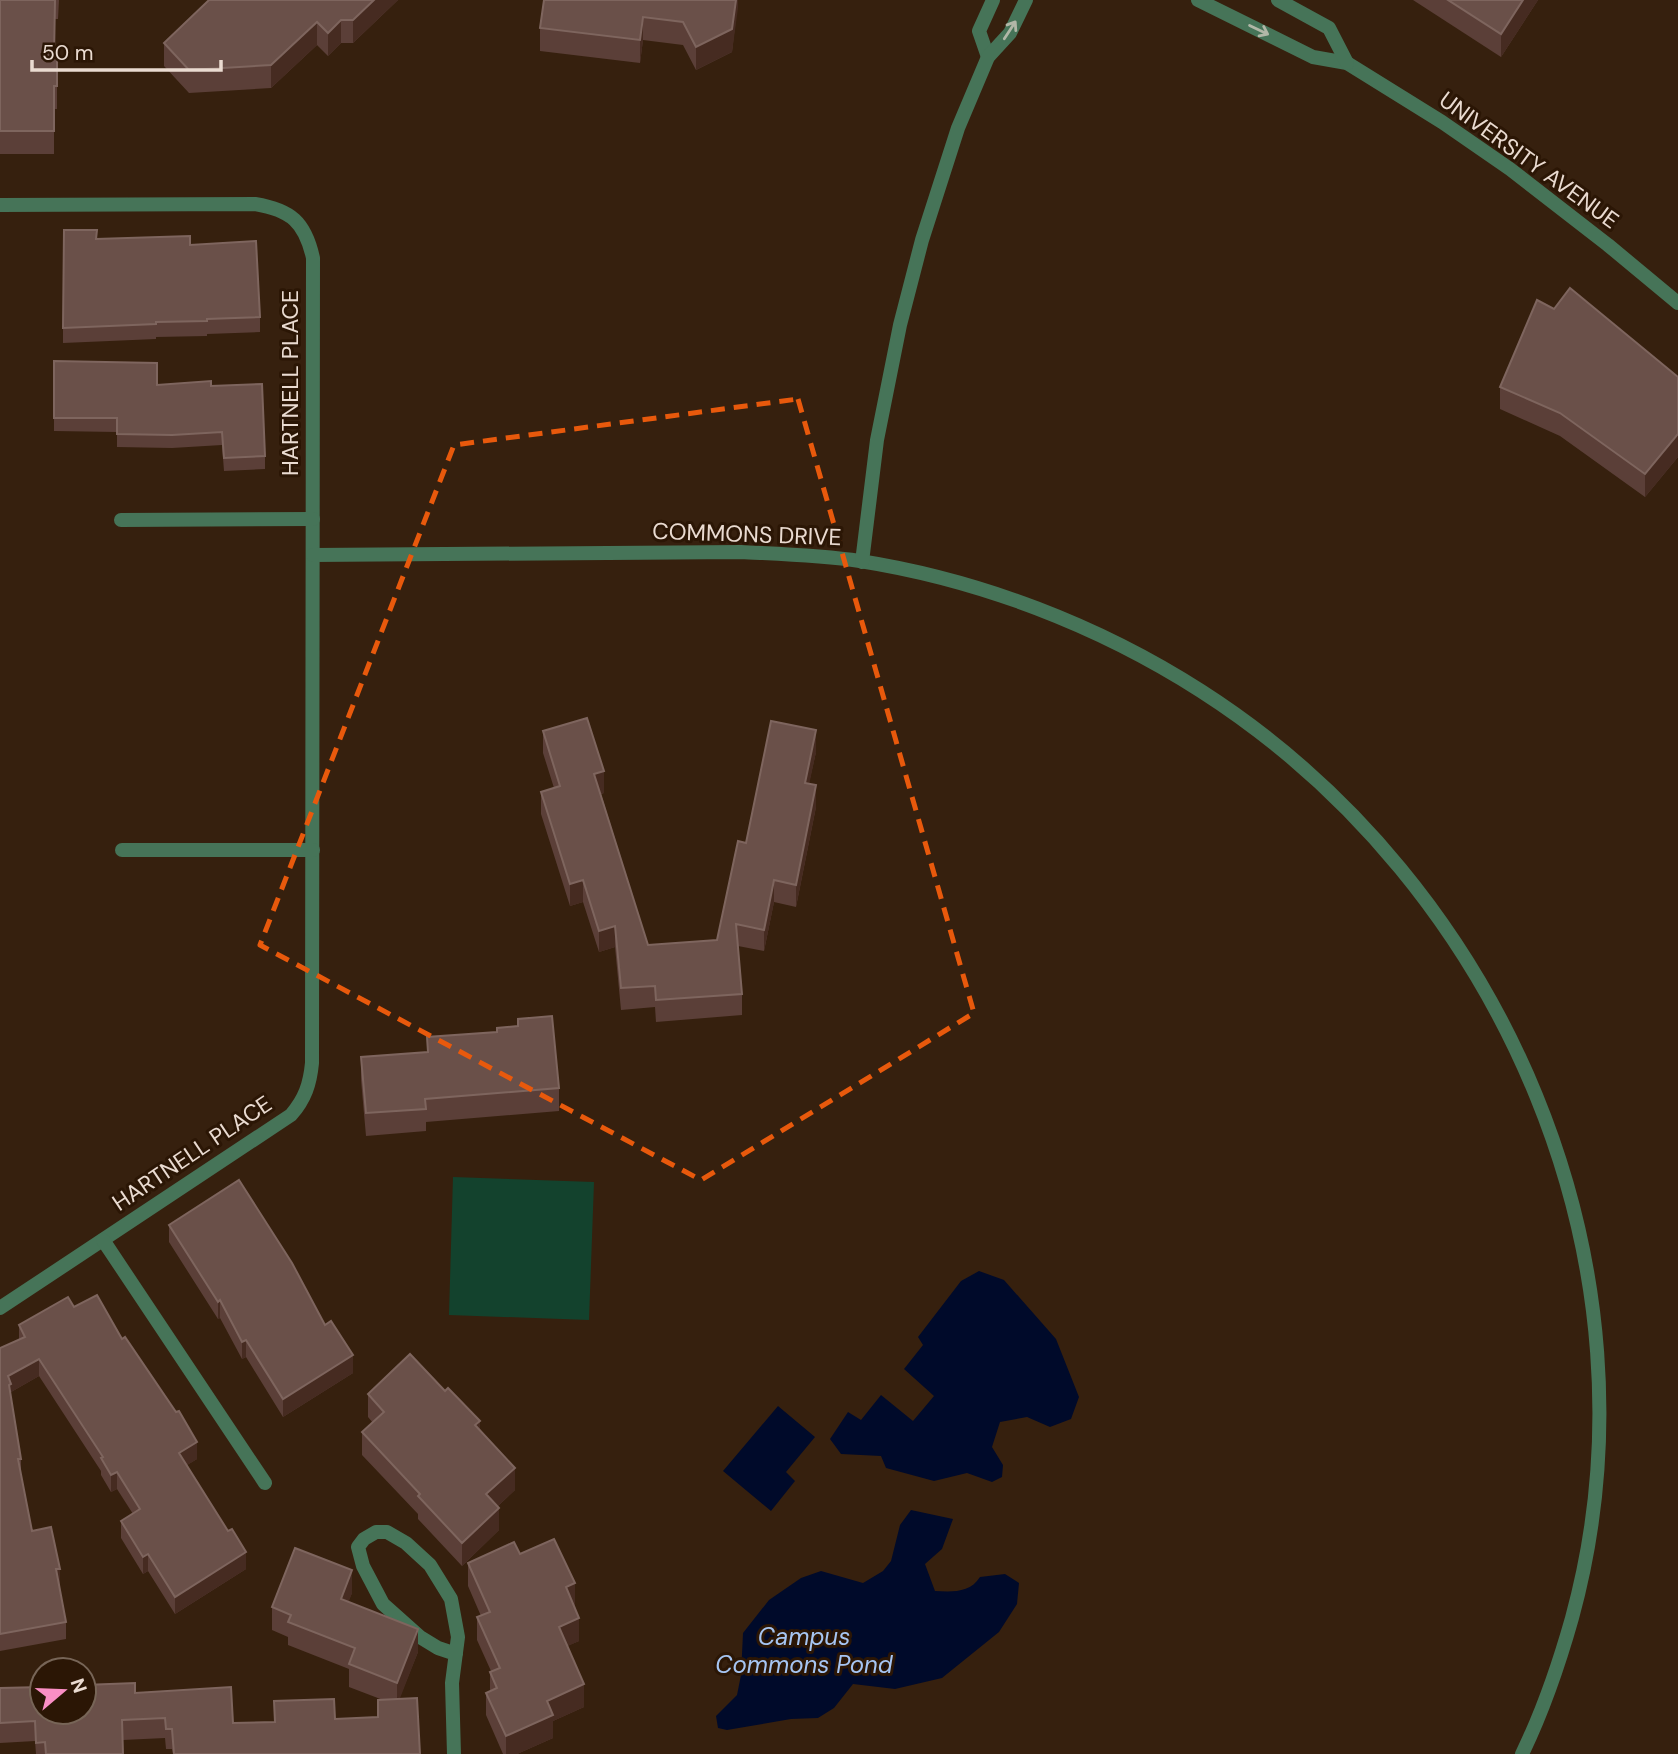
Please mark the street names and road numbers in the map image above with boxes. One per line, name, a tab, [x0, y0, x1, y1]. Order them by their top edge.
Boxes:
street label: UNIVERSITY AVENUE	[1433, 85, 1625, 235]
street label: HARTNELL PLACE	[275, 290, 305, 476]
street label: COMMONS DRIVE	[652, 516, 842, 552]
street label: HARTNELL PLACE	[106, 1089, 278, 1217]

